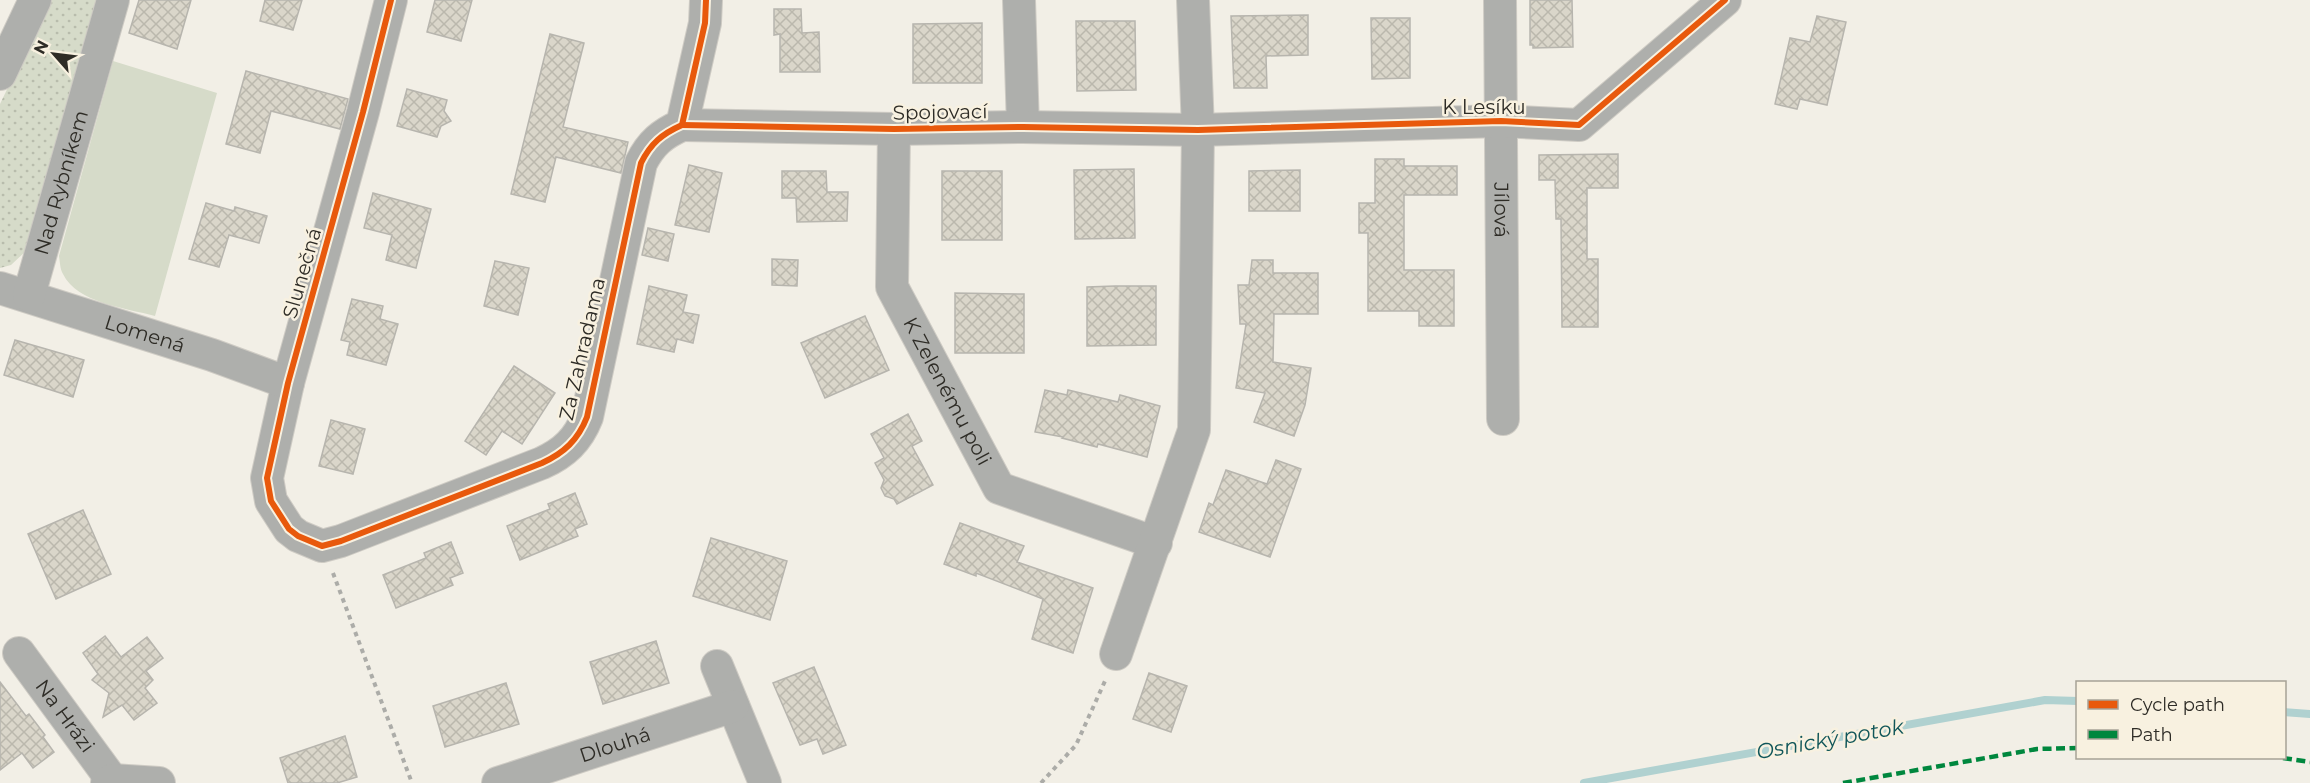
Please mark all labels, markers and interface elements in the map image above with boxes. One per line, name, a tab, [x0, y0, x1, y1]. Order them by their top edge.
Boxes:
north arrow	[24, 24, 84, 84]
text: N	[30, 37, 53, 57]
street label: K Lesíku	[1442, 95, 1526, 119]
street label: Spojovací	[892, 99, 989, 125]
street label: Nad Rybníkem	[29, 107, 93, 258]
street label: Jílová	[1489, 181, 1514, 238]
street label: Slunečná	[278, 225, 326, 321]
street label: Za Zahradama	[554, 275, 610, 423]
street label: Lomená	[102, 310, 188, 358]
street label: K Zelenému poli	[898, 313, 997, 469]
street label: Na Hrázi	[31, 675, 100, 757]
legend	[2076, 681, 2286, 759]
text: Cycle path	[2130, 694, 2225, 716]
water label: Osnický potok	[1754, 713, 1907, 764]
street label: Dlouhá	[576, 722, 653, 768]
text: Path	[2130, 724, 2173, 746]

